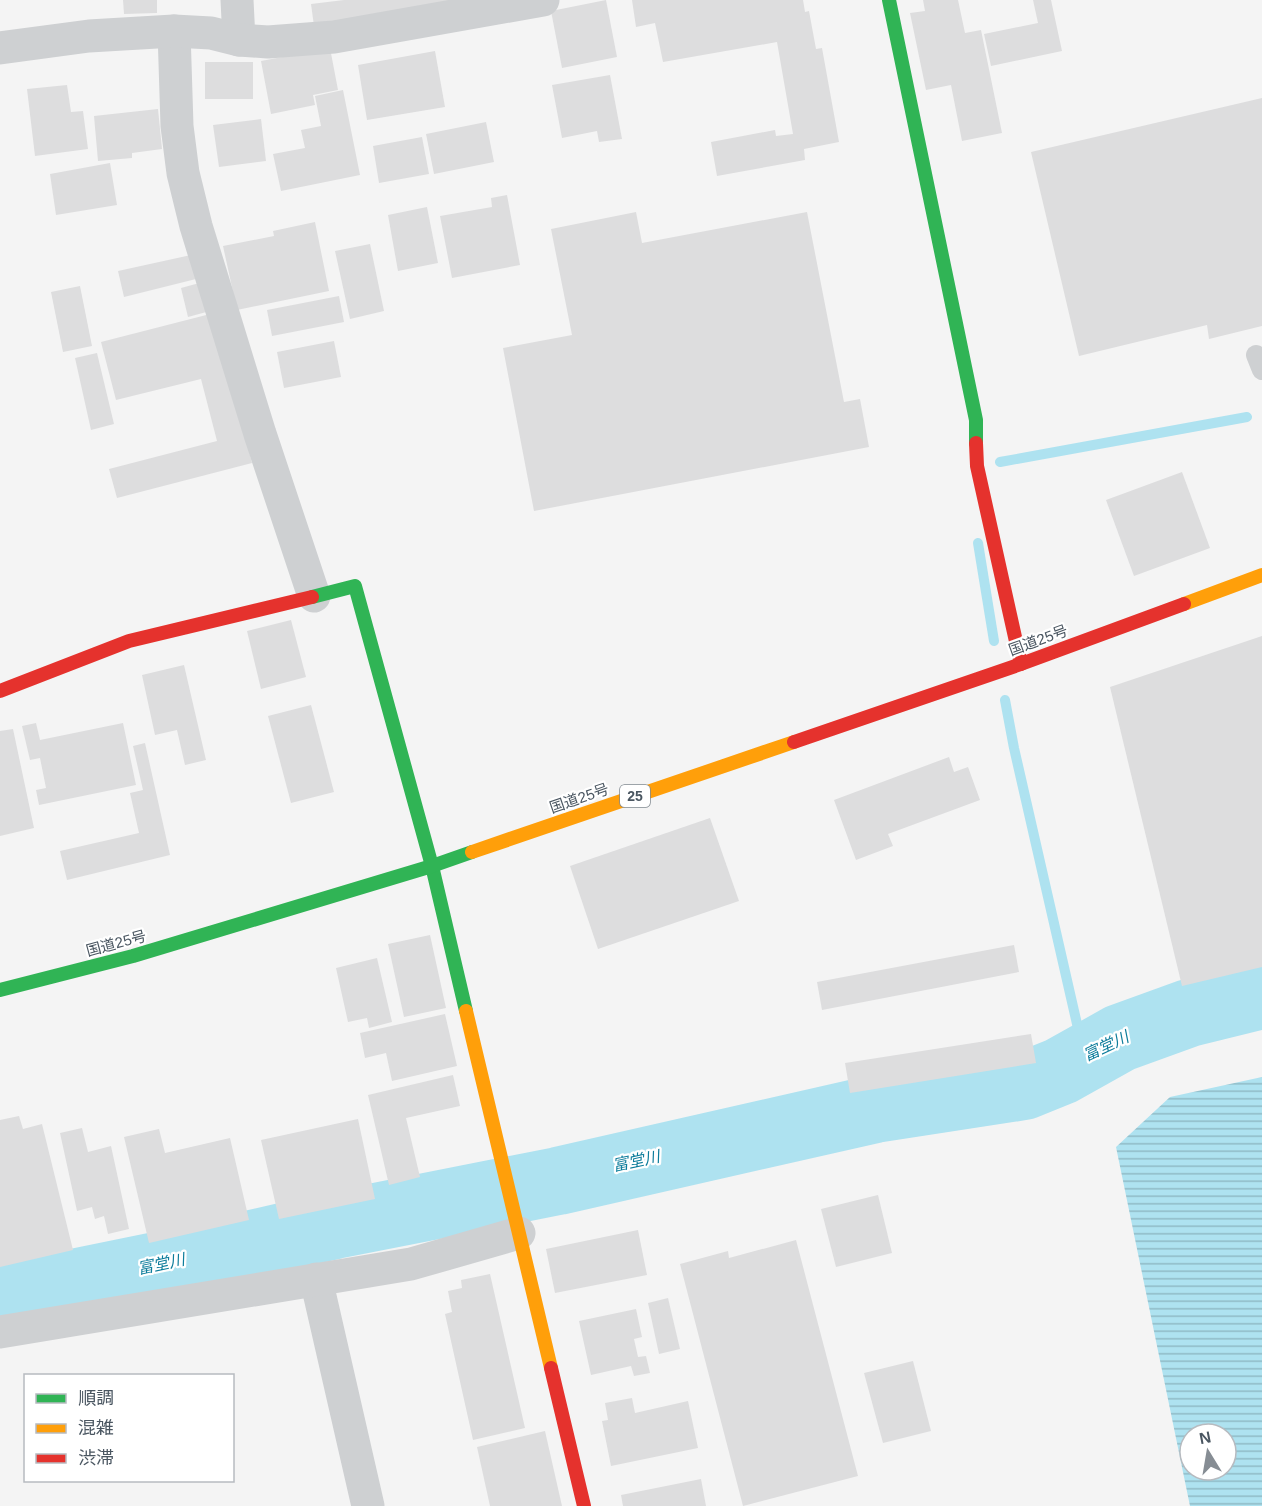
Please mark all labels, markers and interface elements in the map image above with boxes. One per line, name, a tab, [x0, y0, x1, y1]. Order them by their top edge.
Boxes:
street label: 国道25号	[1006, 621, 1070, 659]
street label: 国道25号	[547, 780, 611, 816]
road number: 25	[620, 785, 650, 807]
street label: 国道25号	[84, 927, 148, 959]
water label: 富堂川	[1081, 1027, 1133, 1064]
water label: 富堂川	[611, 1147, 663, 1174]
water label: 富堂川	[136, 1250, 188, 1277]
legend	[24, 1374, 234, 1482]
text: 順調	[78, 1388, 114, 1408]
text: 混雑	[78, 1418, 114, 1438]
north arrow	[1178, 1422, 1238, 1482]
text: N	[1198, 1428, 1213, 1447]
text: 渋滞	[78, 1448, 114, 1468]

